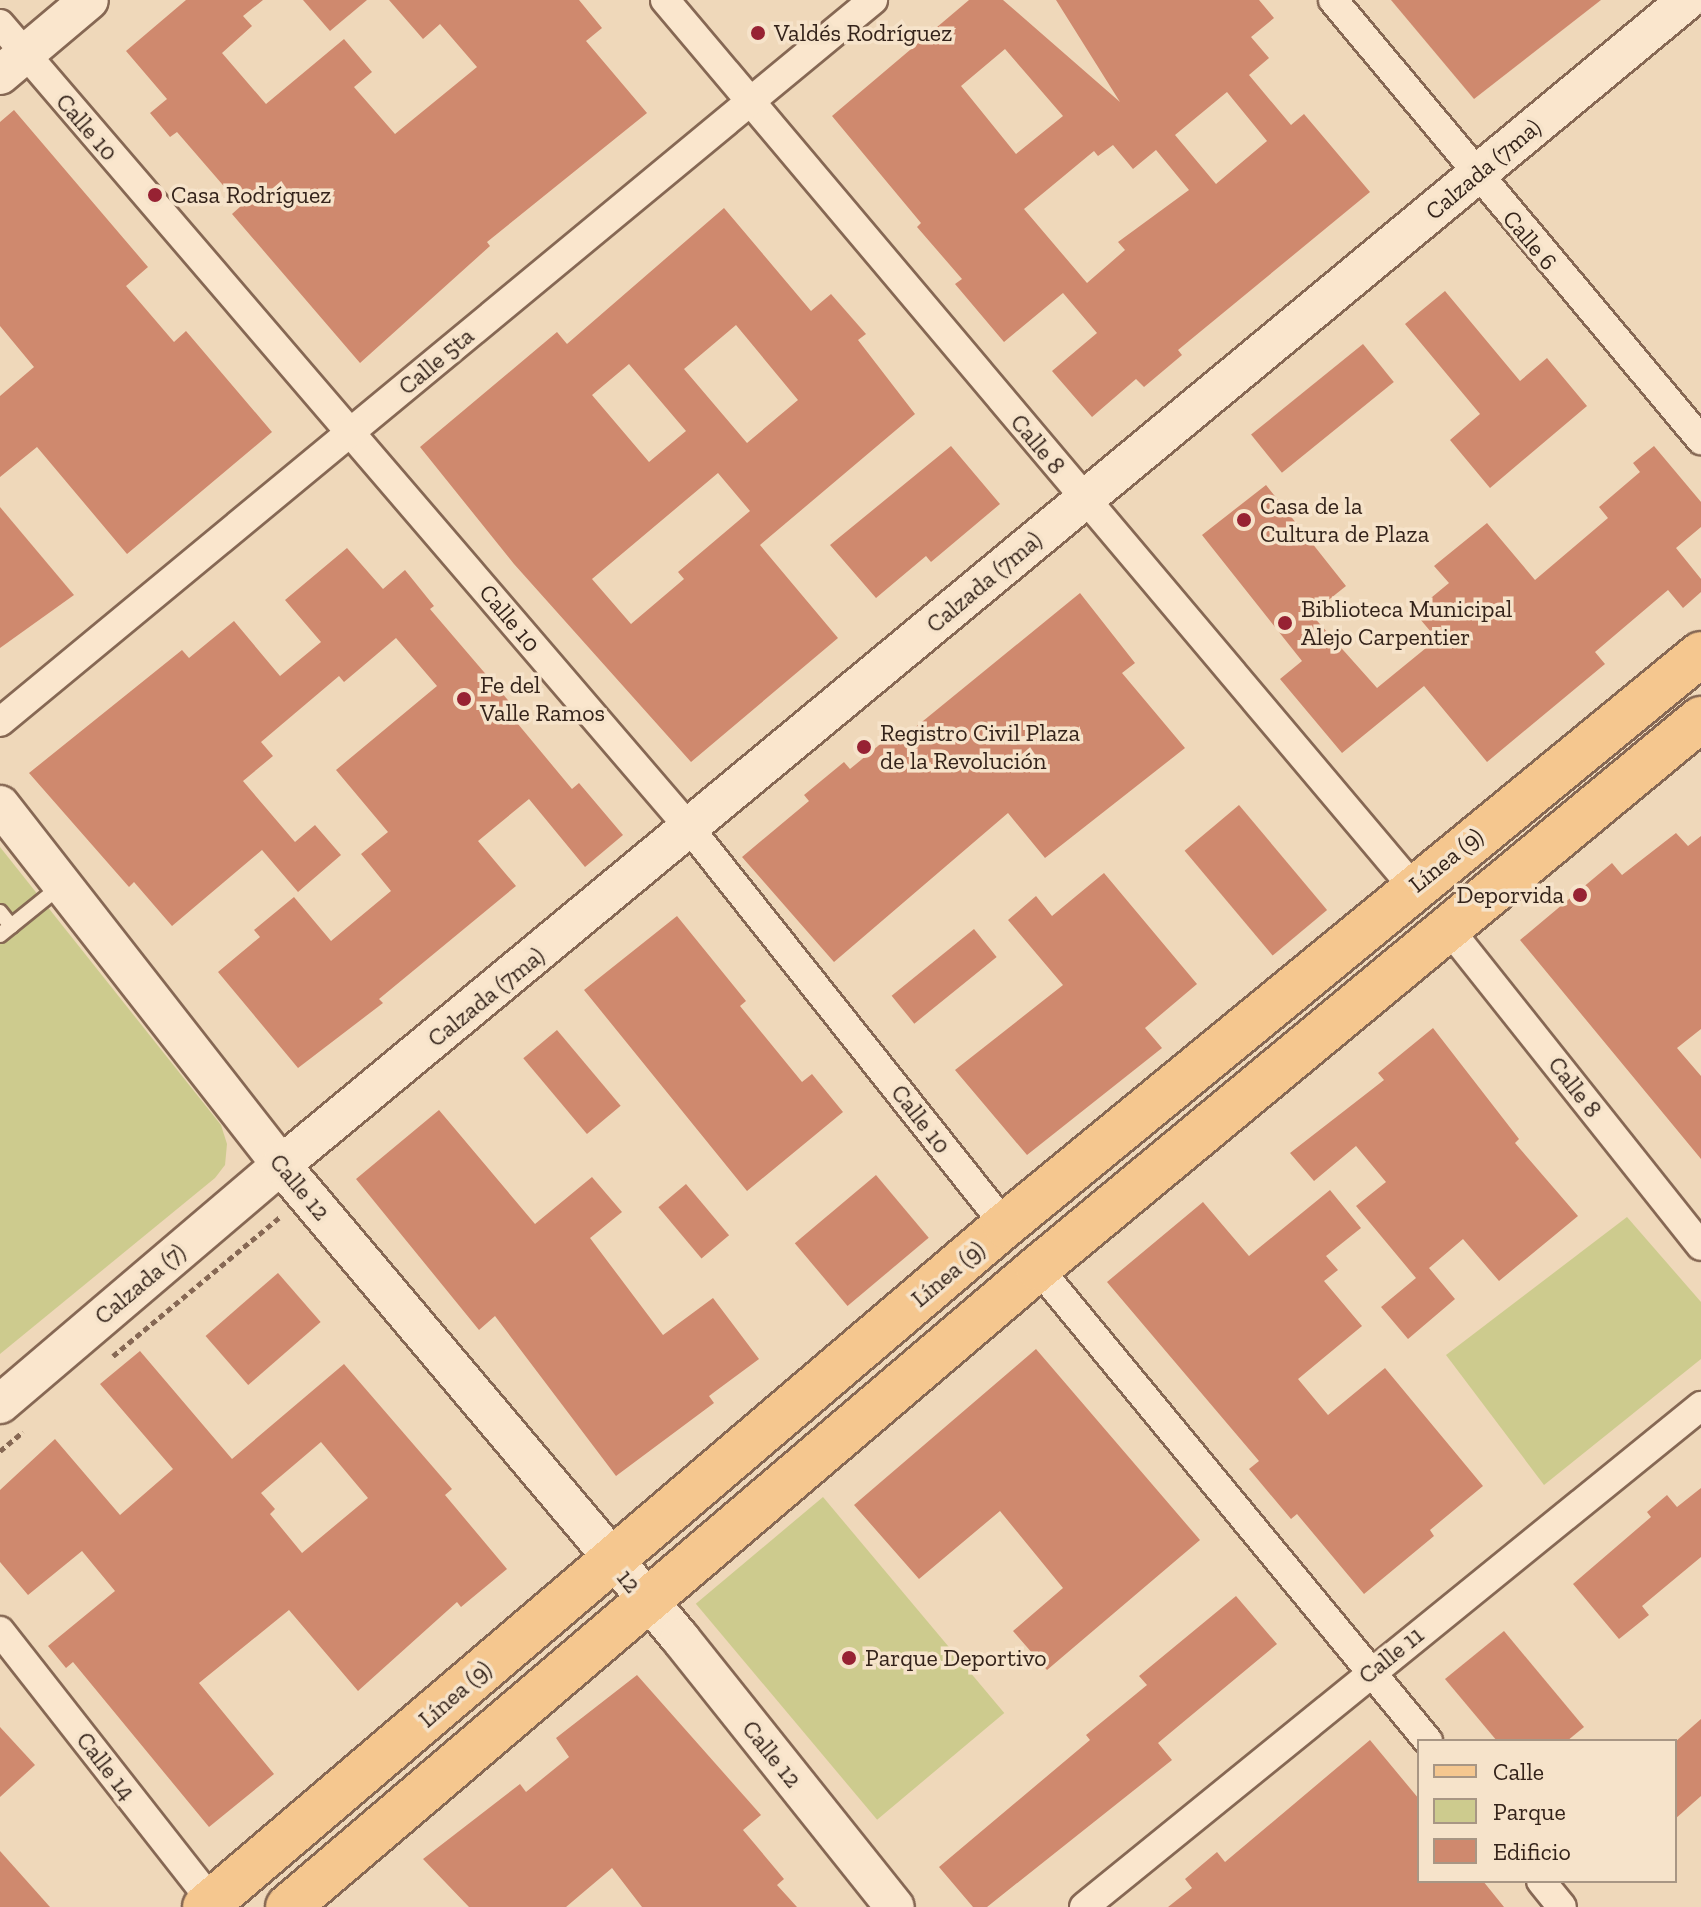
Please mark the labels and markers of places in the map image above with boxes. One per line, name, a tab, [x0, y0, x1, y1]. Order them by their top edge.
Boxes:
place label: Valdés Rodríguez	[774, 19, 952, 47]
marker: Valdés Rodríguez	[749, 24, 767, 42]
place label: Casa Rodríguez	[171, 181, 331, 209]
marker: Casa Rodríguez	[146, 186, 164, 204]
place label: Casa de la Cultura de Plaza	[1260, 492, 1429, 548]
marker: Casa de la Cultura de Plaza	[1235, 511, 1253, 529]
place label: Biblioteca Municipal Alejo Carpentier	[1301, 595, 1512, 651]
marker: Biblioteca Municipal Alejo Carpentier	[1276, 614, 1294, 632]
place label: Fe del Valle Ramos	[480, 671, 605, 727]
marker: Fe del Valle Ramos	[455, 690, 473, 708]
place label: Registro Civil Plaza de la Revolución	[880, 719, 1080, 775]
marker: Registro Civil Plaza de la Revolución	[855, 738, 873, 756]
place label: Deporvida	[1457, 881, 1564, 909]
marker: Deporvida	[1571, 886, 1589, 904]
place label: Parque Deportivo	[865, 1644, 1047, 1672]
marker: Parque Deportivo	[840, 1649, 858, 1667]

